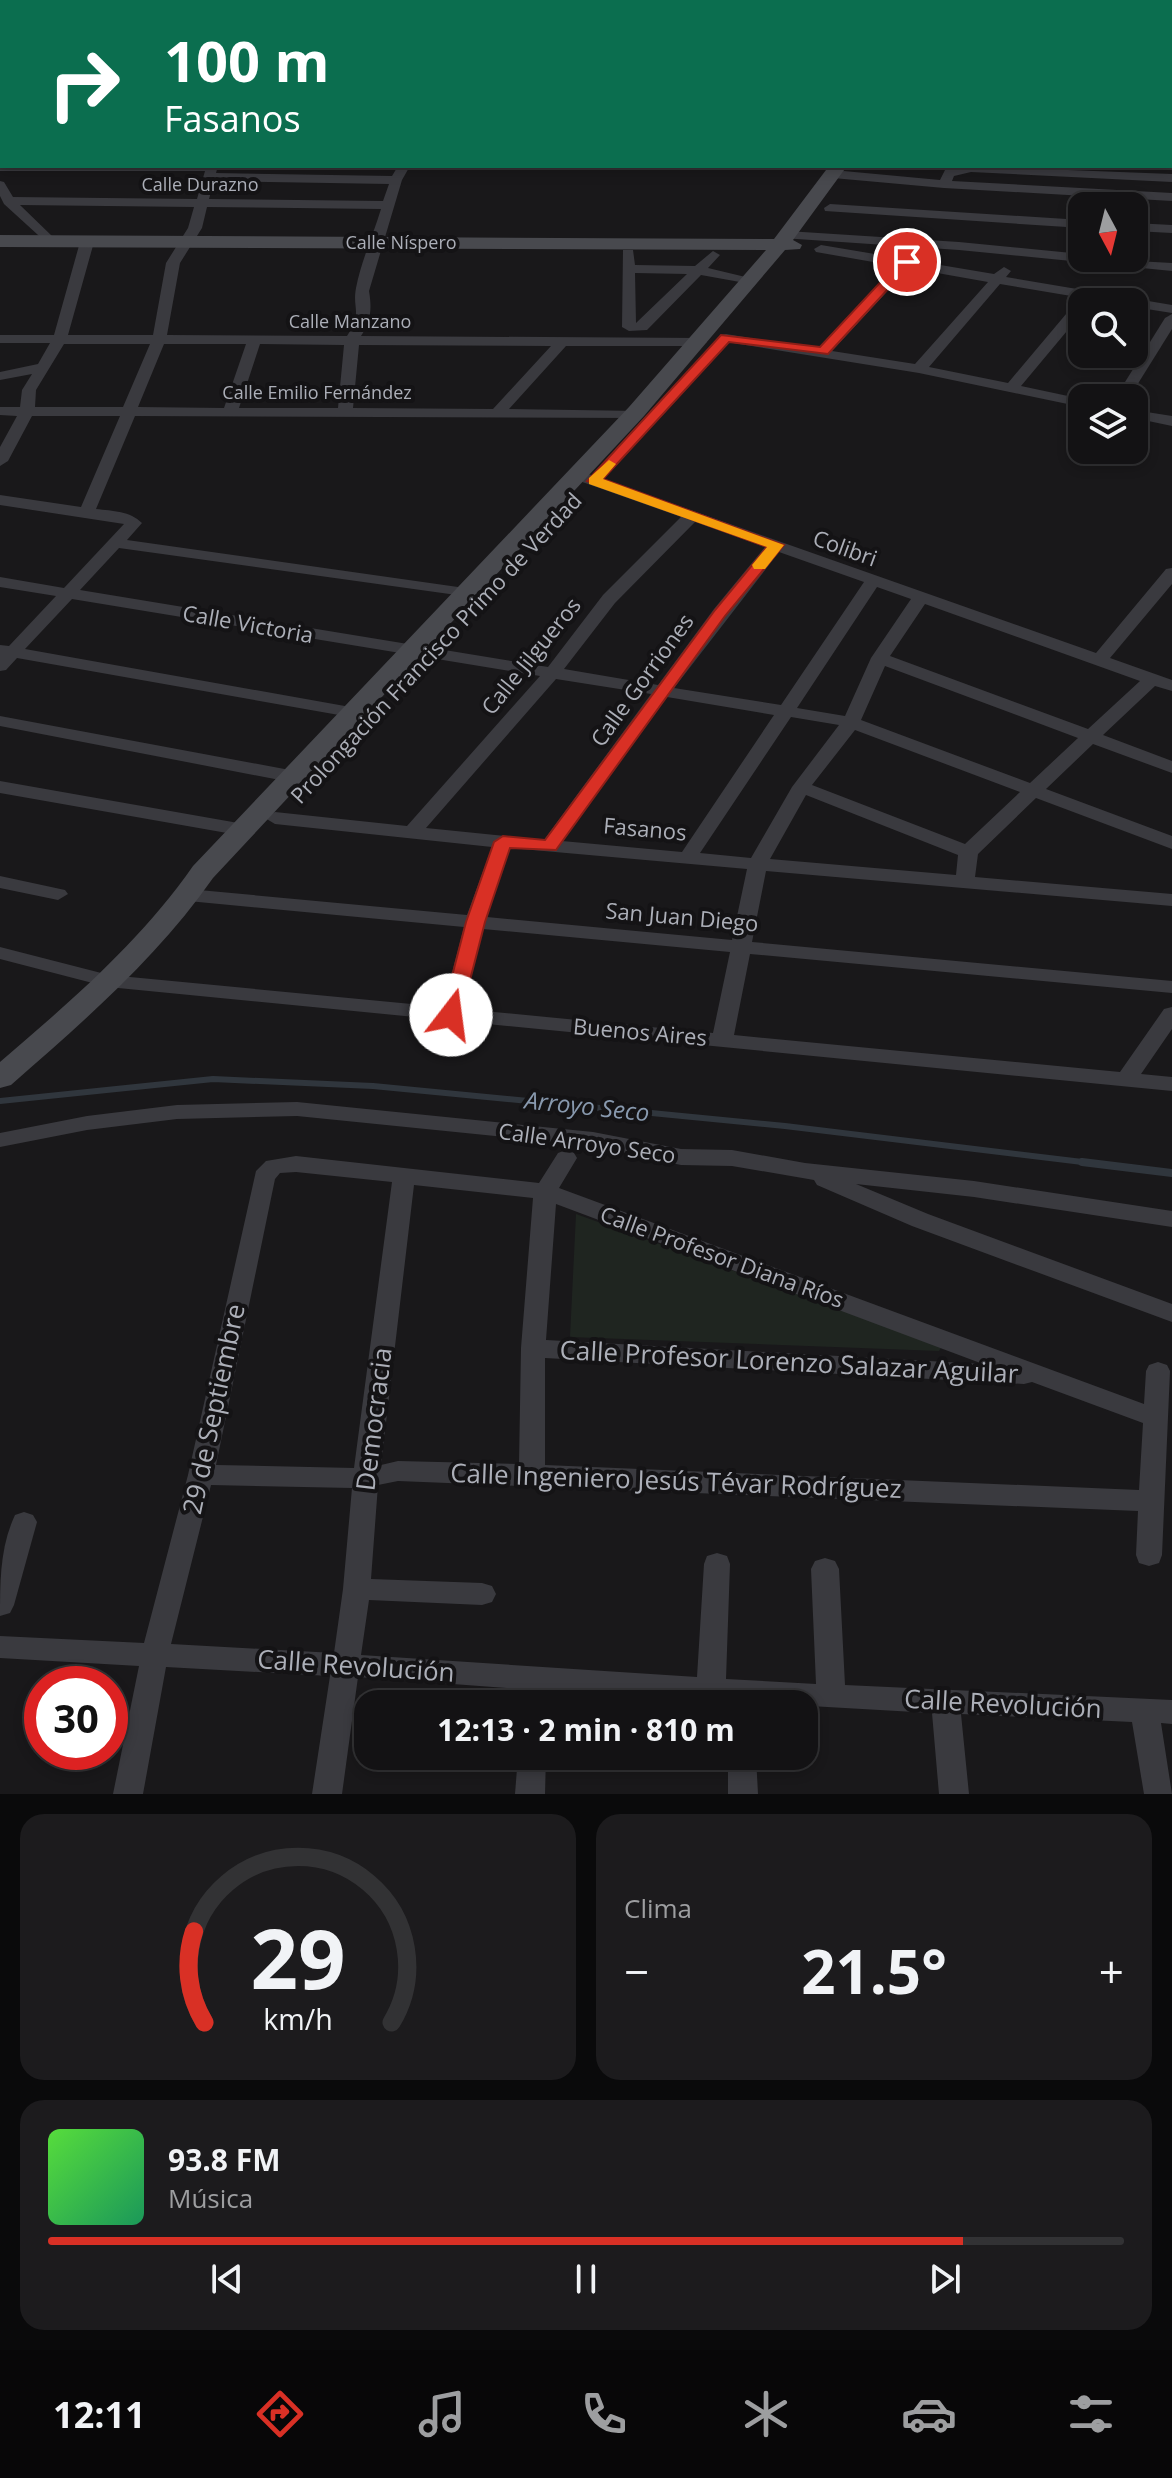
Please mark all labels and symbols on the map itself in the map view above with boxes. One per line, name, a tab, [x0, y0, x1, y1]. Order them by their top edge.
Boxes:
street label: Calle Durazno	[142, 172, 258, 196]
north arrow	[1068, 192, 1148, 272]
pin	[873, 228, 941, 296]
street label: Calle Níspero	[345, 230, 457, 254]
street label: Calle Manzano	[289, 309, 411, 333]
street label: Calle Emilio Fernández	[222, 380, 412, 404]
street label: Prolongación Francisco Primo de Verdad	[283, 485, 588, 809]
street label: Colibri	[809, 522, 882, 572]
street label: Calle Jilgueros	[474, 590, 587, 720]
street label: Calle Victoria	[180, 597, 316, 649]
street label: Calle Gorriones	[583, 607, 700, 752]
street label: Fasanos	[602, 809, 688, 847]
street label: San Juan Diego	[604, 894, 760, 938]
position arrow	[409, 973, 493, 1057]
street label: Buenos Aires	[572, 1010, 708, 1052]
water label: Arroyo Seco	[521, 1082, 651, 1128]
street label: Calle Arroyo Seco	[497, 1115, 678, 1169]
street label: Calle Profesor Diana Ríos	[596, 1198, 848, 1314]
street label: 29 de Septiembre	[173, 1300, 253, 1517]
street label: Calle Profesor Lorenzo Salazar Aguilar	[559, 1331, 1020, 1391]
street label: Democracia	[346, 1345, 400, 1493]
street label: Calle Ingeniero Jesús Tévar Rodríguez	[450, 1454, 902, 1506]
street label: Calle Revolución	[256, 1640, 456, 1690]
speed limit sign: 30	[24, 1666, 128, 1770]
street label: Calle Revolución	[903, 1680, 1103, 1726]

